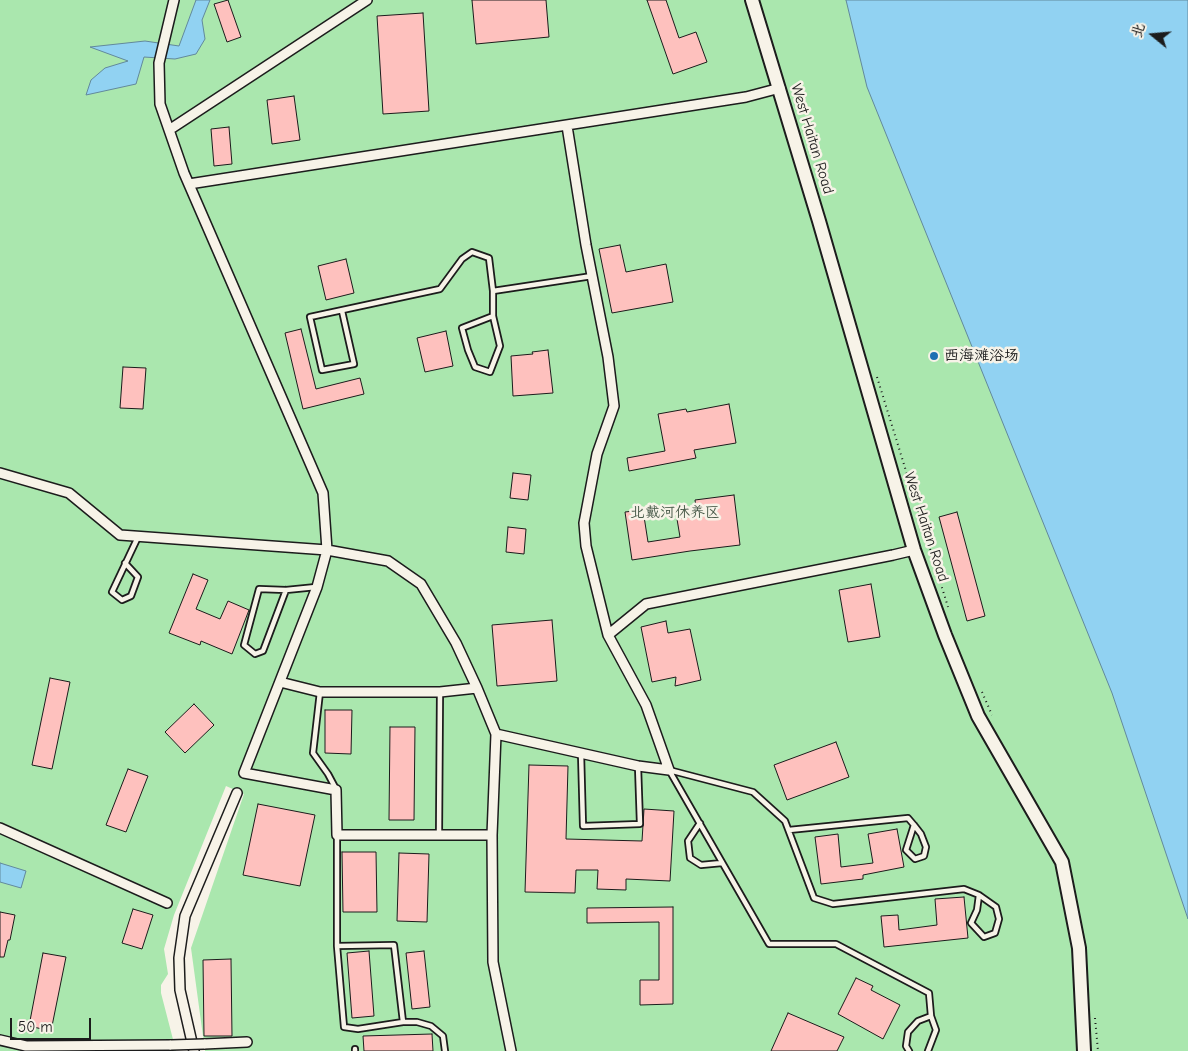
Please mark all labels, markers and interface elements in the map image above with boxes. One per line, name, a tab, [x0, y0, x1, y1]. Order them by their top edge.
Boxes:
north arrow	[1128, 10, 1178, 60]
text: 北	[1128, 21, 1148, 40]
street label: West Haitan Road	[787, 82, 837, 196]
place label: 西海滩浴场	[944, 347, 1019, 365]
marker: 西海滩浴场	[928, 350, 940, 362]
street label: West Haitan Road	[900, 470, 952, 584]
park label: 北戴河休养区	[630, 504, 720, 522]
scale bar	[12, 1008, 94, 1040]
text: 50 m	[18, 1018, 53, 1036]

